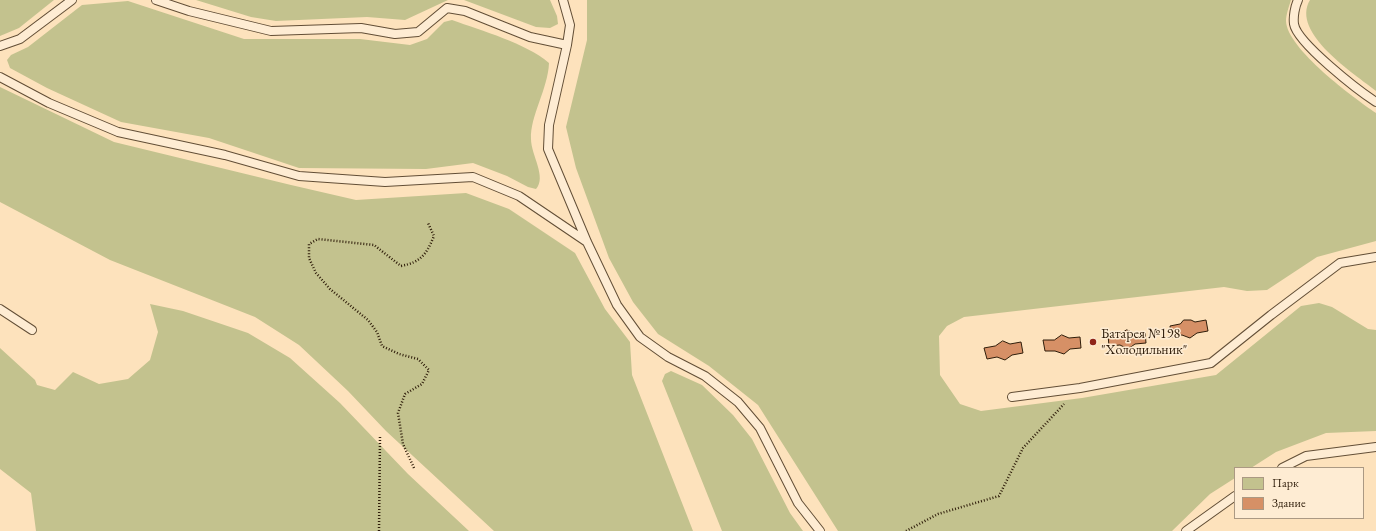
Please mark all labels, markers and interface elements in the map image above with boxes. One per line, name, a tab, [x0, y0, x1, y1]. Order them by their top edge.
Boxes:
place label: Батарея №198 "Холодильник"	[1101, 326, 1187, 358]
marker: Батарея №198 "Холодильник"	[1088, 337, 1098, 347]
legend	[1234, 467, 1364, 519]
text: Парк	[1272, 475, 1299, 491]
text: Здание	[1272, 495, 1306, 511]

